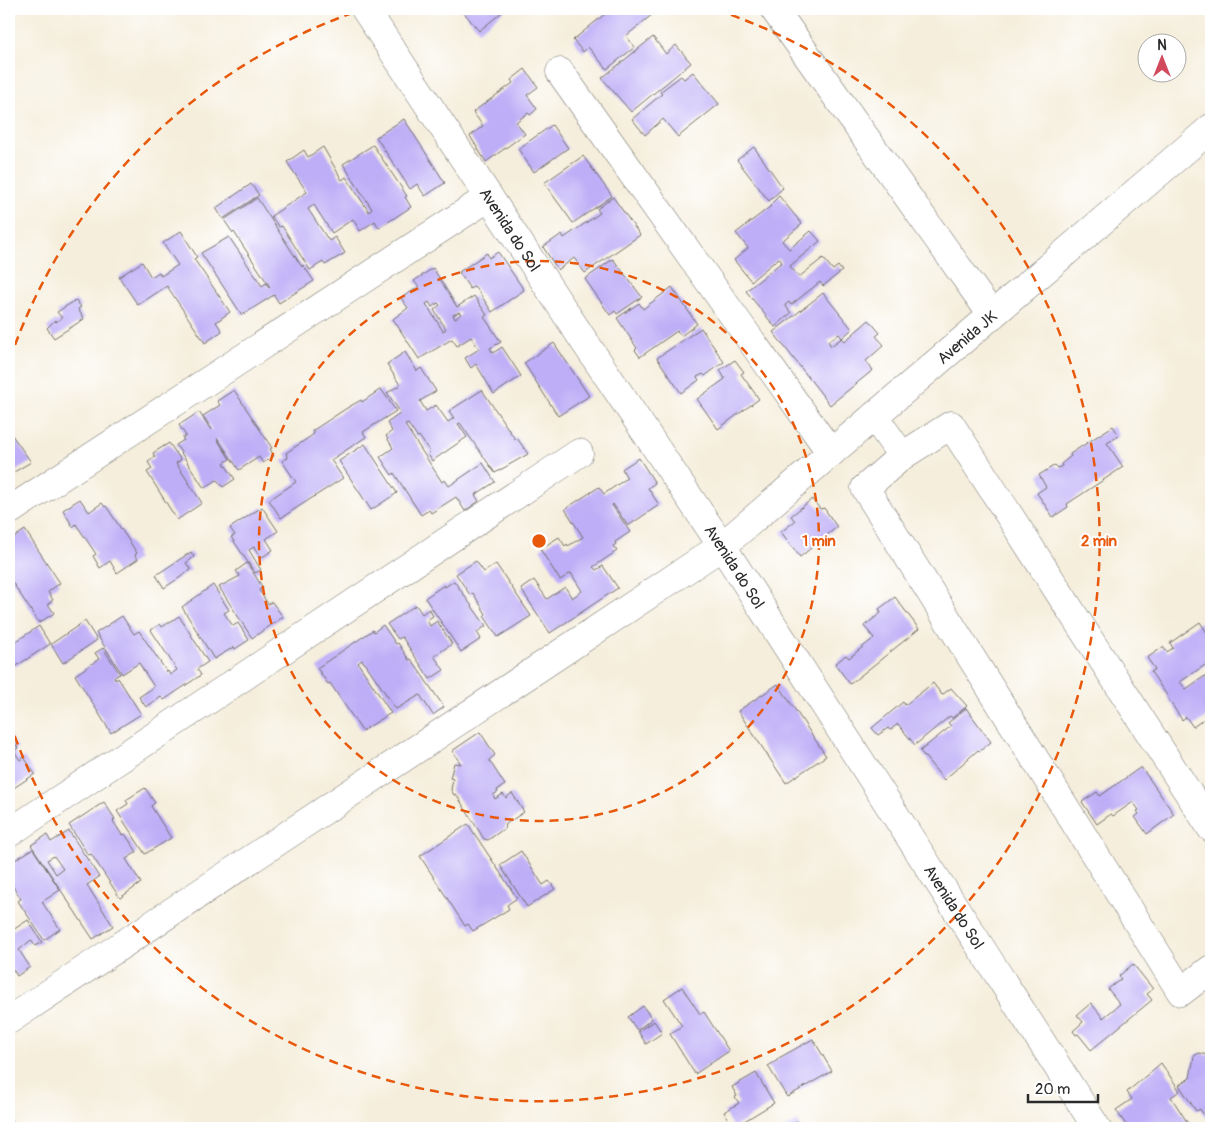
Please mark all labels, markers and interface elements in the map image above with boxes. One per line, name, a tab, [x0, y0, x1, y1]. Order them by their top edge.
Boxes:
north arrow	[1138, 32, 1188, 82]
text: N	[1157, 37, 1167, 54]
street label: Avenida do Sol	[475, 184, 544, 276]
street label: Avenida JK	[933, 306, 1001, 369]
street label: Avenida do Sol	[699, 521, 769, 613]
centre of rings	[530, 532, 548, 550]
text: 1 min	[802, 532, 836, 551]
text: 2 min	[1081, 532, 1117, 551]
street label: Avenida do Sol	[919, 861, 988, 953]
scale bar	[1028, 1072, 1098, 1104]
text: 20 m	[1035, 1080, 1070, 1099]

